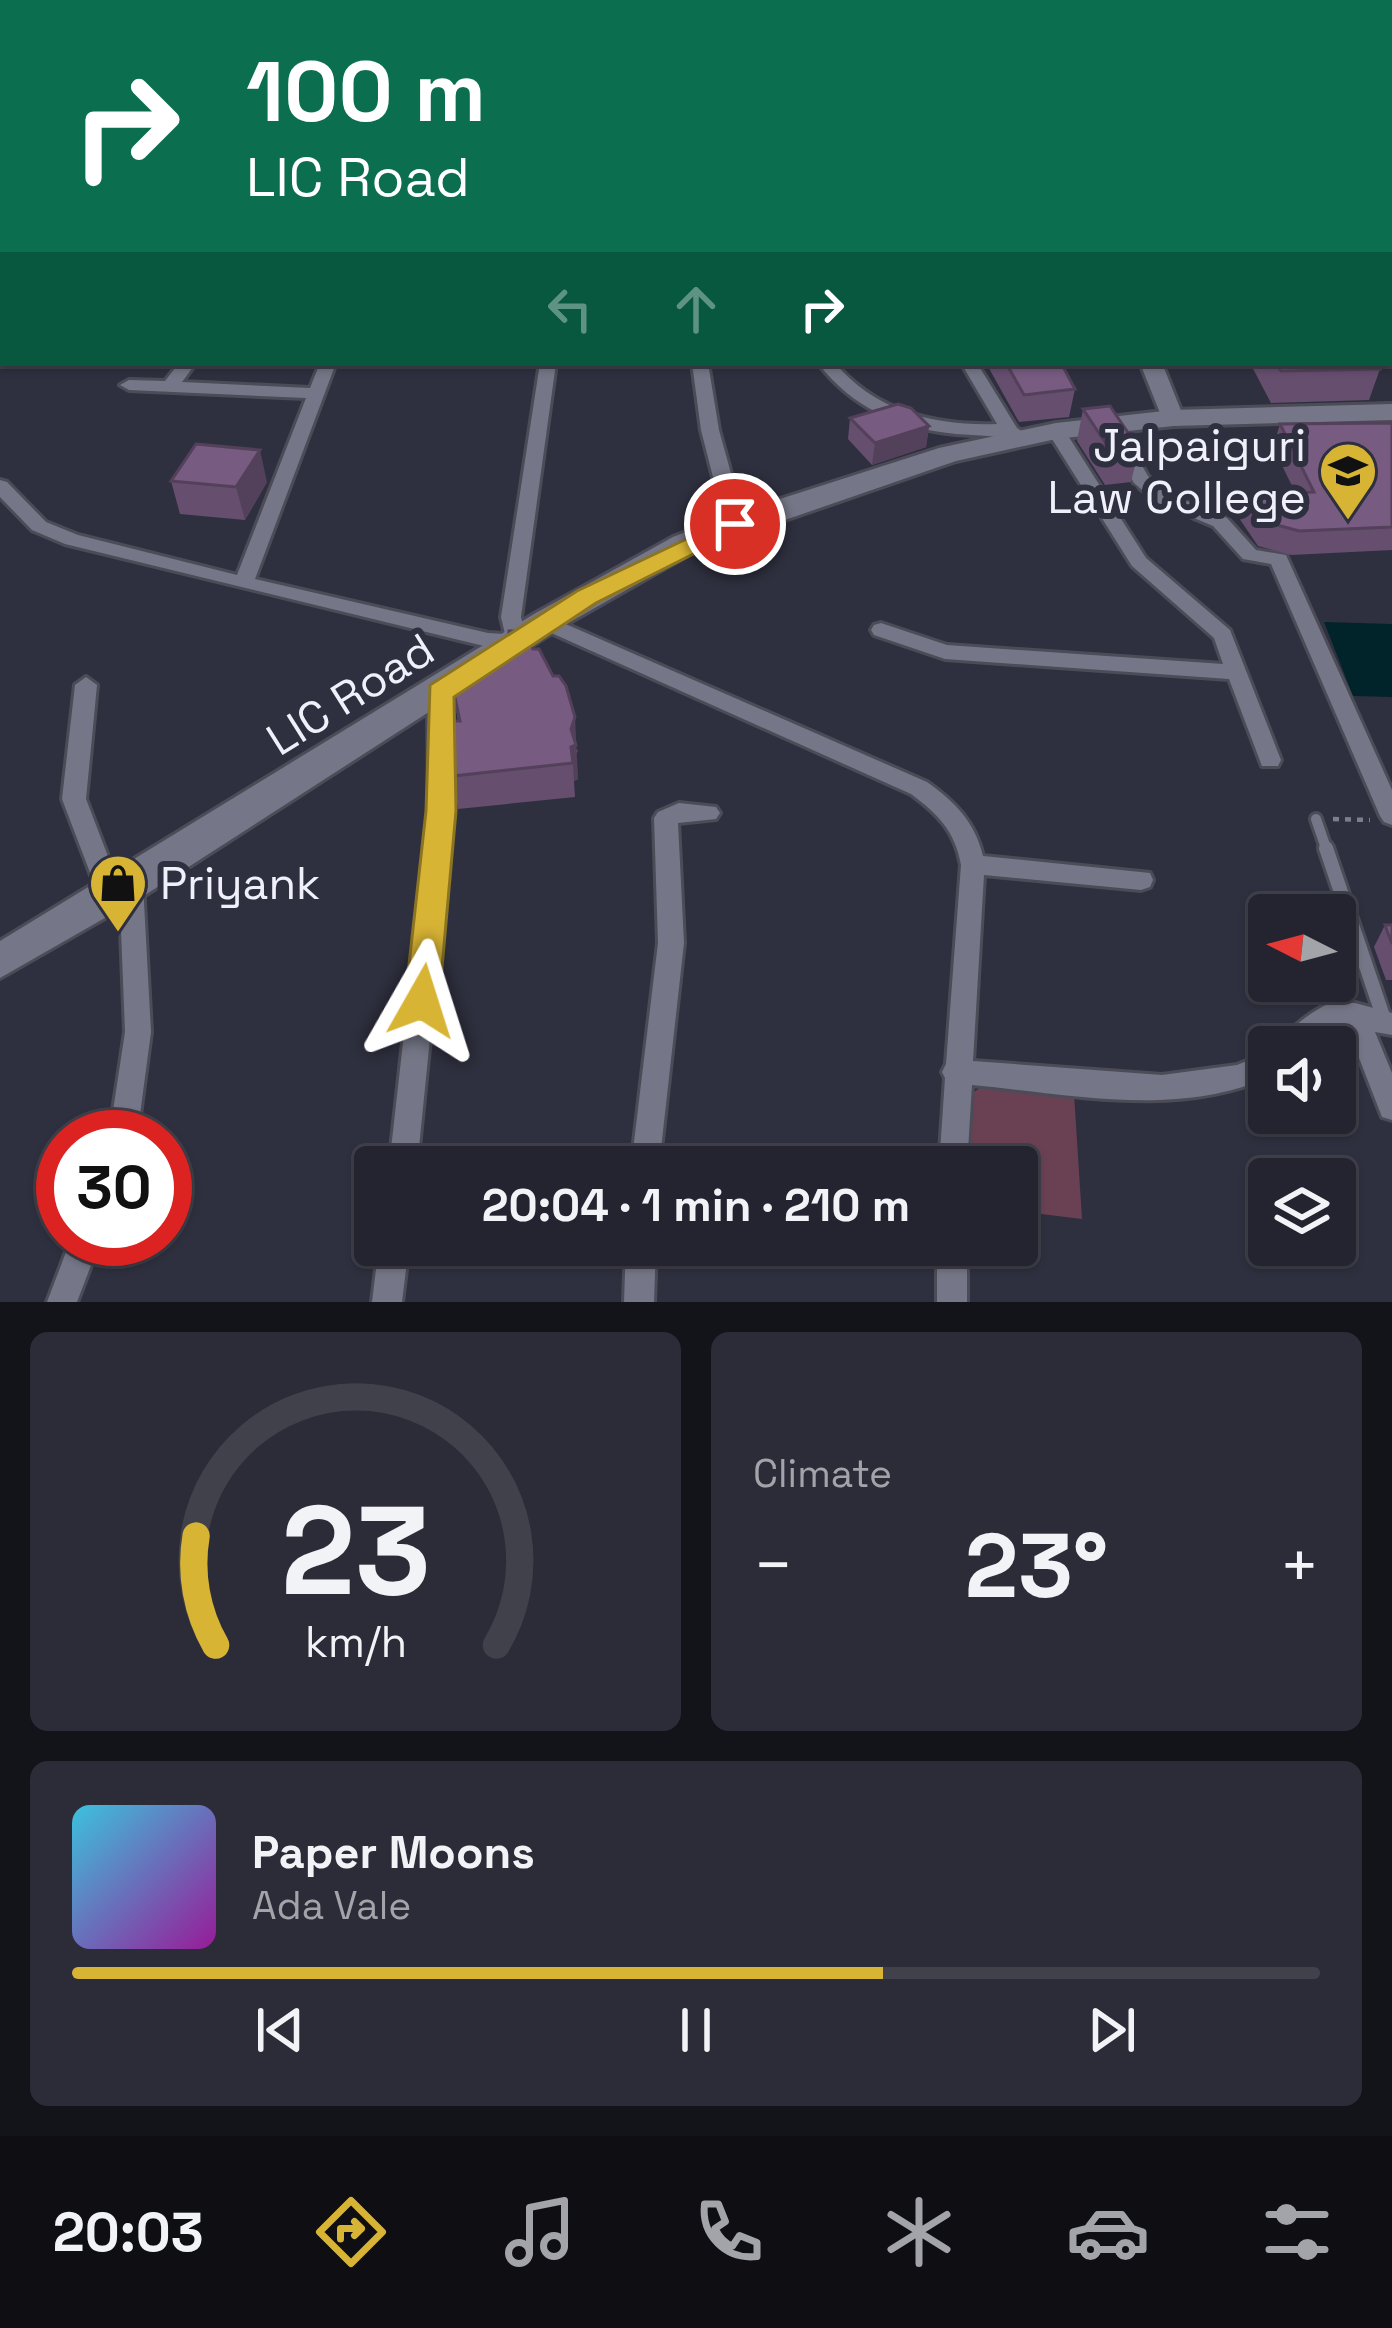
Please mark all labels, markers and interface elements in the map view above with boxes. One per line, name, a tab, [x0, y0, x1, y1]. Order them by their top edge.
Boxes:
text: 100 m	[246, 38, 486, 146]
icon: right	[48, 48, 204, 204]
text: LIC Road	[246, 143, 470, 212]
icon: left	[537, 276, 603, 342]
icon: ahead	[663, 276, 729, 342]
icon: right	[789, 276, 855, 342]
place label: Jalpaiguri Law College	[1047, 417, 1306, 526]
school or university icon: Jalpaiguri Law College	[1317, 440, 1379, 522]
pin	[684, 473, 786, 575]
icon: arrive	[702, 491, 768, 557]
street label: LIC Road	[256, 621, 444, 768]
shop icon: Priyank	[87, 852, 149, 934]
place label: Priyank	[160, 855, 320, 912]
north arrow	[1248, 894, 1356, 1002]
map controls	[1248, 894, 1356, 1266]
position arrow	[359, 938, 485, 1064]
button: sound	[1248, 1026, 1356, 1134]
speed limit sign: 30	[36, 1110, 192, 1266]
button: layers	[1248, 1158, 1356, 1266]
text: 20:04 · 1 min · 210 m	[482, 1177, 910, 1234]
text: Climate	[753, 1449, 892, 1498]
text: 23	[280, 1471, 431, 1630]
text: 23°	[965, 1508, 1108, 1623]
text: −	[753, 1523, 794, 1607]
text: +	[1279, 1523, 1320, 1607]
text: km/h	[304, 1614, 407, 1669]
text: Paper Moons	[252, 1824, 535, 1881]
text: Ada Vale	[252, 1881, 411, 1930]
icon: previous	[247, 1997, 313, 2063]
icon: pause	[663, 1997, 729, 2063]
icon: next	[1079, 1997, 1145, 2063]
icon: directions	[309, 2190, 393, 2274]
icon: music	[498, 2190, 582, 2274]
icon: phone	[687, 2190, 771, 2274]
icon: climate	[877, 2190, 961, 2274]
icon: car	[1066, 2190, 1150, 2274]
icon: filters	[1255, 2190, 1339, 2274]
text: 20:03	[53, 2198, 204, 2267]

